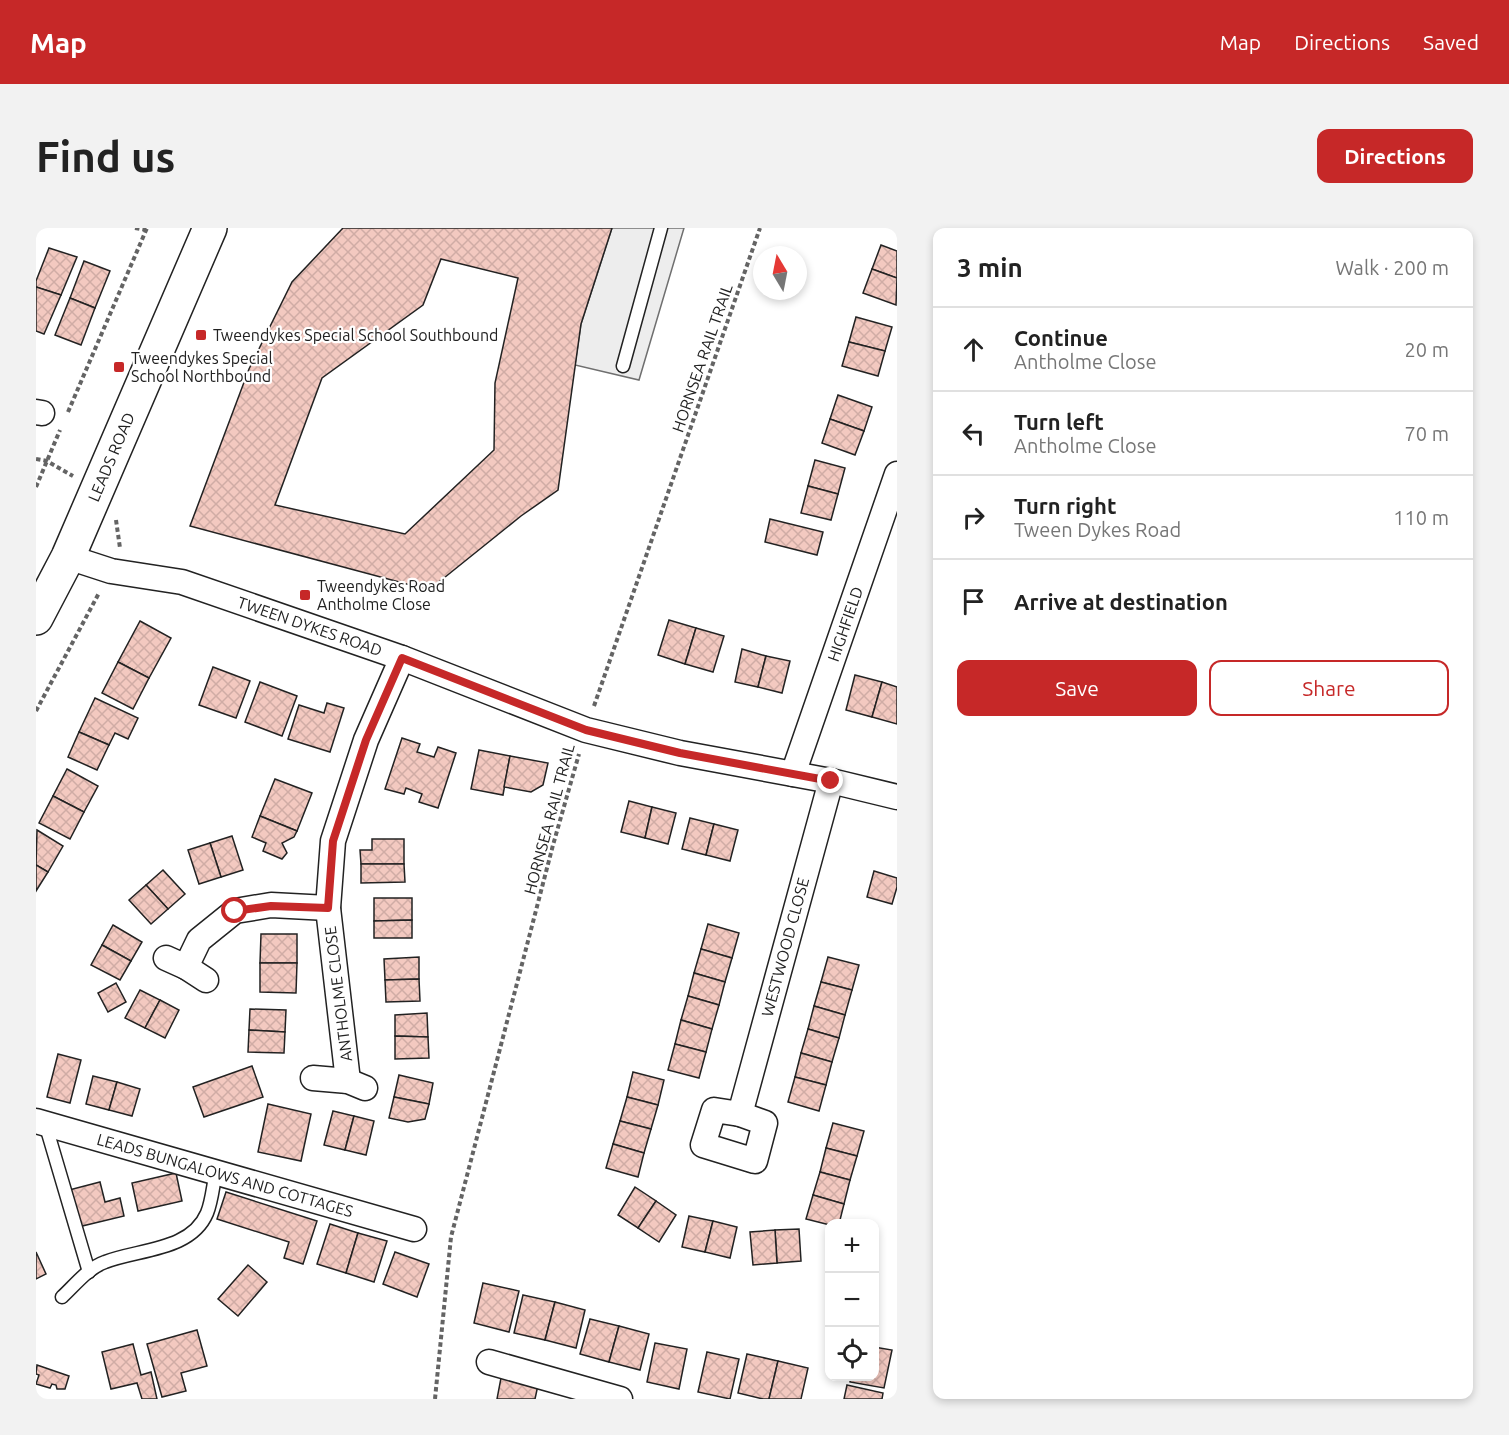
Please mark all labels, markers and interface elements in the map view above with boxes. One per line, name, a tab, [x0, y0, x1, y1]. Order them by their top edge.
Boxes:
text: Map	[30, 27, 87, 58]
text: Map	[1220, 30, 1261, 54]
text: Directions	[1294, 30, 1390, 54]
text: Saved	[1423, 30, 1479, 54]
button: Directions	[1317, 129, 1473, 183]
text: Find us	[36, 133, 175, 180]
north arrow	[753, 246, 807, 300]
text: 3 min	[957, 253, 1023, 282]
text: Walk · 200 m	[1336, 256, 1449, 279]
street label: HORNSEA RAIL TRAIL	[668, 282, 736, 434]
text: Continue	[1014, 325, 1108, 350]
place label: Tweendykes Special School Southbound	[213, 326, 498, 344]
marker: Tweendykes Special School Southbound	[194, 328, 208, 342]
icon: ahead	[957, 333, 990, 366]
text: 20 m	[1405, 338, 1449, 361]
place label: Tweendykes Special School Northbound	[131, 349, 273, 385]
text: Antholme Close	[1014, 350, 1156, 373]
marker: Tweendykes Special School Northbound	[112, 360, 126, 374]
text: Turn left	[1014, 409, 1104, 434]
street label: LEADS ROAD	[84, 410, 138, 504]
icon: left	[957, 417, 990, 450]
text: 70 m	[1405, 422, 1449, 445]
text: Antholme Close	[1014, 434, 1156, 457]
text: Turn right	[1014, 493, 1116, 518]
icon: right	[957, 501, 990, 534]
text: 110 m	[1393, 506, 1449, 529]
text: Tween Dykes Road	[1014, 518, 1181, 541]
place label: Tweendykes Road Antholme Close	[317, 577, 445, 613]
street label: HIGHFIELD	[824, 584, 866, 664]
icon: arrive	[957, 585, 990, 618]
marker: Tweendykes Road Antholme Close	[298, 588, 312, 602]
text: Arrive at destination	[1014, 589, 1228, 614]
street label: TWEEN DYKES ROAD	[235, 593, 385, 659]
button: Save	[957, 660, 1197, 716]
button: Share	[1209, 660, 1449, 716]
street label: HORNSEA RAIL TRAIL	[520, 742, 578, 896]
route end	[817, 767, 843, 793]
street label: WESTWOOD CLOSE	[758, 876, 812, 1018]
route start	[221, 897, 247, 923]
street label: ANTHOLME CLOSE	[321, 925, 355, 1063]
street label: LEADS BUNGALOWS AND COTTAGES	[95, 1130, 355, 1220]
map controls	[825, 1219, 879, 1381]
button: +	[825, 1219, 879, 1273]
button: −	[825, 1273, 879, 1327]
button: locate	[825, 1327, 879, 1381]

